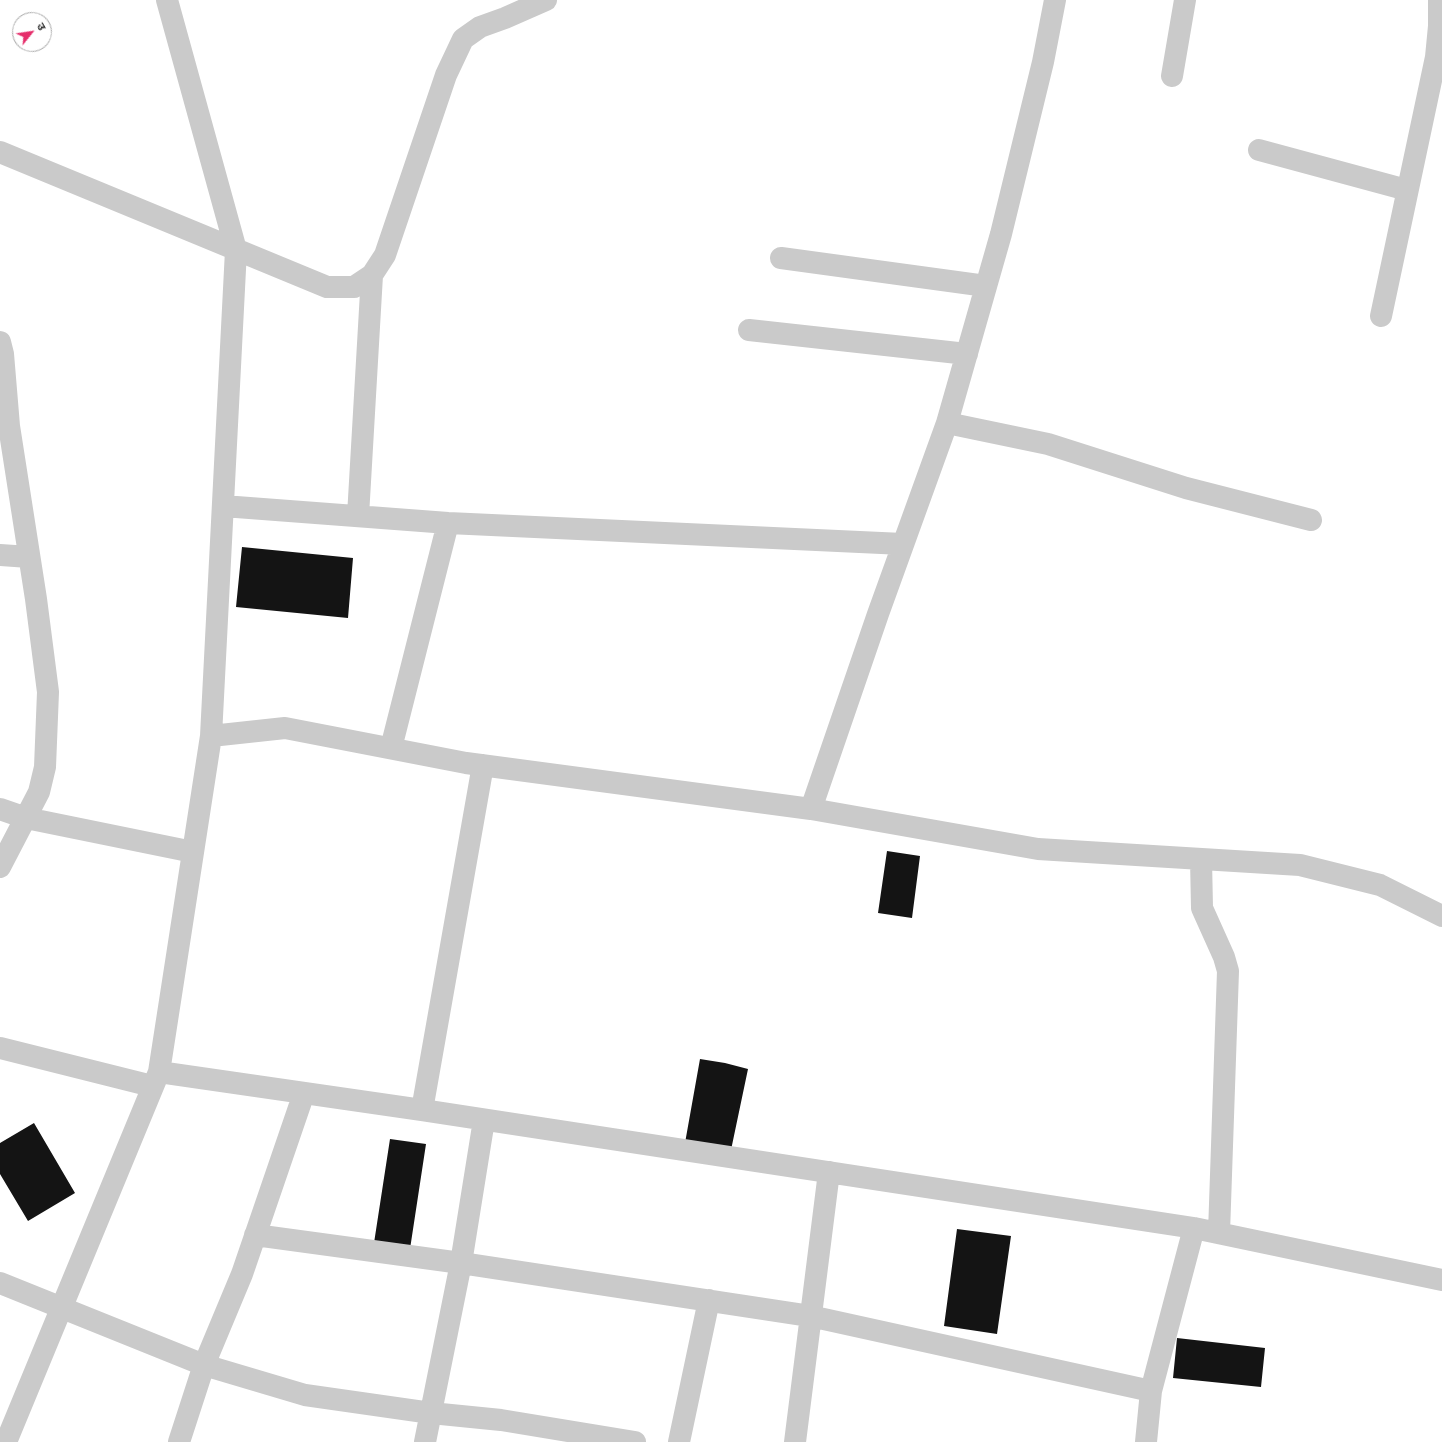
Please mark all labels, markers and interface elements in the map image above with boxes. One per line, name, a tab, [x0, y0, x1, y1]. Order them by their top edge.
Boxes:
north arrow	[12, 12, 52, 52]
text: उ	[34, 20, 49, 33]

